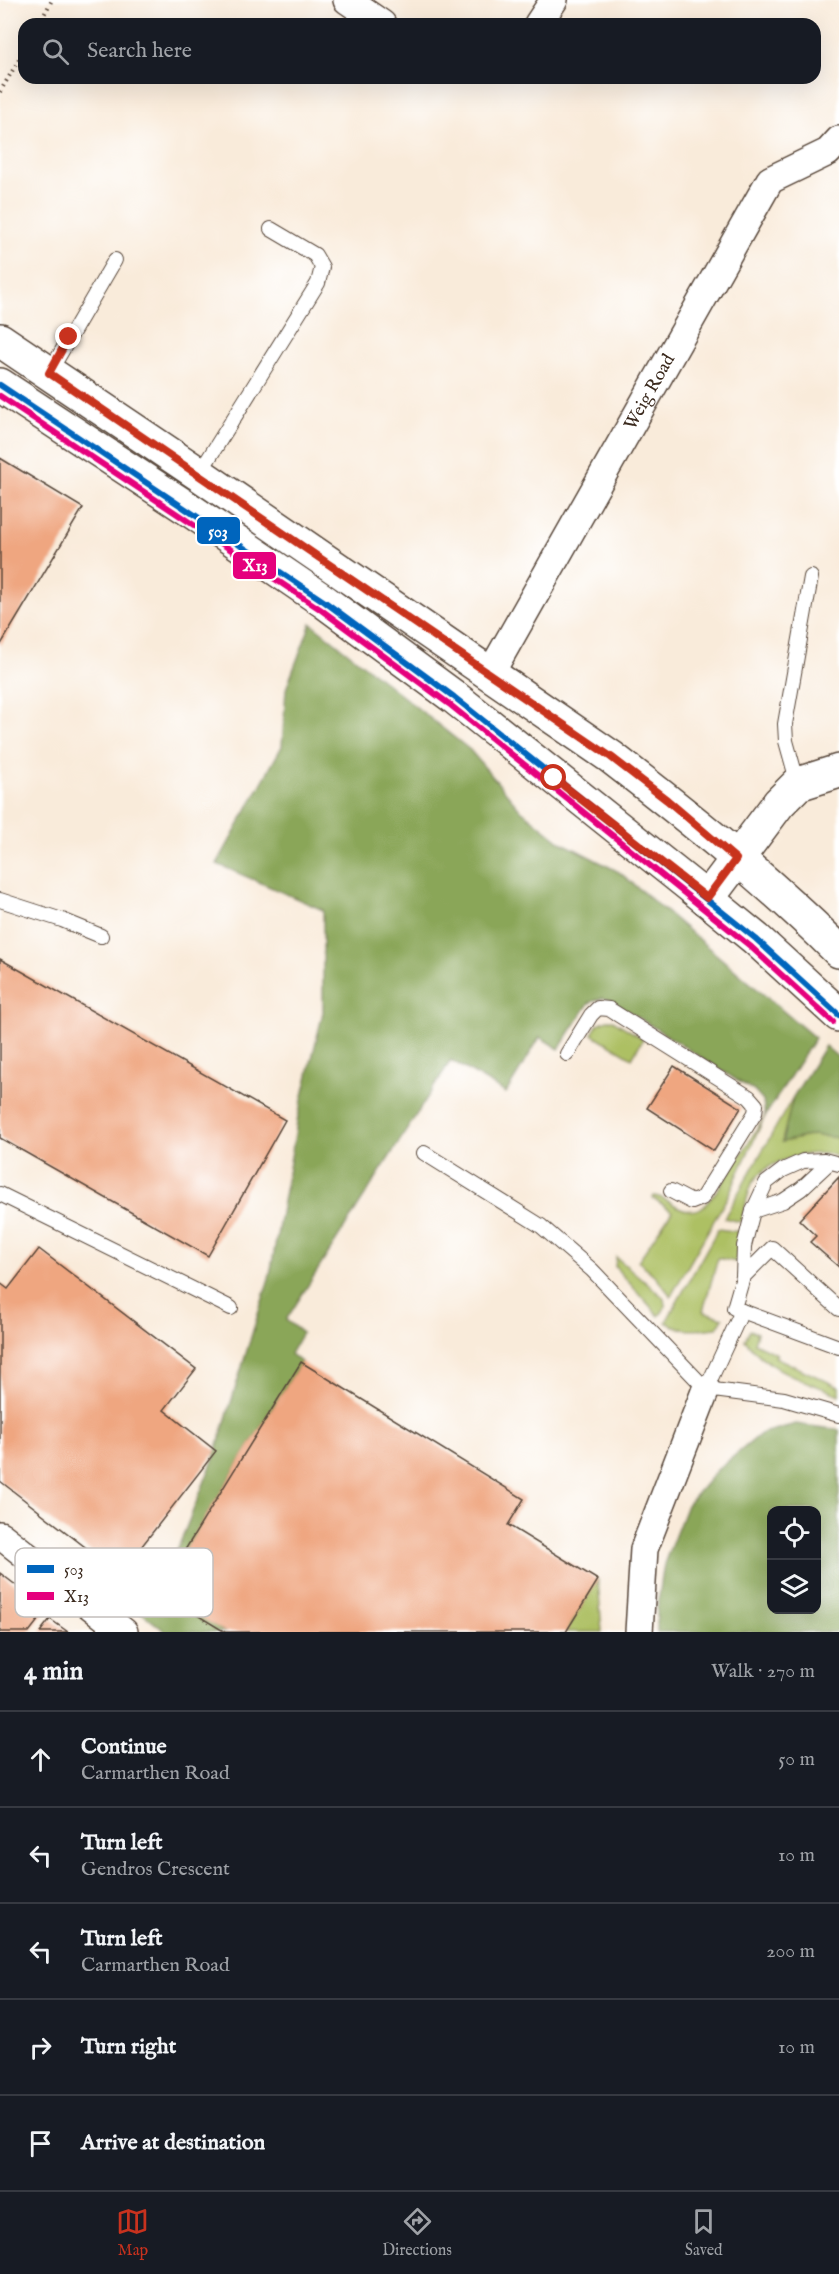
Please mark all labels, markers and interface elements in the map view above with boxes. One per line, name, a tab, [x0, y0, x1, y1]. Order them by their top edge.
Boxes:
search box	[18, 18, 821, 84]
icon: search	[39, 35, 72, 68]
text: Search here	[87, 37, 192, 65]
route end	[55, 323, 81, 349]
street label: Weig Road	[619, 350, 681, 434]
line badge: 503	[196, 516, 241, 545]
text: 503	[208, 523, 228, 543]
line badge: X13	[232, 551, 277, 580]
text: X13	[242, 557, 267, 577]
route start	[540, 764, 566, 790]
map controls	[767, 1506, 821, 1614]
button: locate	[767, 1506, 821, 1560]
legend	[15, 1548, 213, 1617]
button: layers	[767, 1560, 821, 1614]
text: 503	[64, 1561, 84, 1581]
text: X13	[64, 1588, 89, 1608]
text: 4 min	[24, 1655, 83, 1688]
text: Walk · 270 m	[711, 1659, 815, 1684]
text: Continue	[81, 1733, 167, 1761]
icon: ahead	[24, 1743, 57, 1776]
text: 50 m	[778, 1747, 815, 1772]
text: Carmarthen Road	[81, 1761, 230, 1786]
text: Turn left	[81, 1829, 163, 1857]
icon: left	[24, 1839, 57, 1872]
text: 10 m	[778, 1843, 815, 1868]
text: Gendros Crescent	[81, 1857, 230, 1882]
text: Turn left	[81, 1925, 163, 1953]
icon: left	[24, 1935, 57, 1968]
text: 200 m	[766, 1939, 815, 1964]
text: Carmarthen Road	[81, 1953, 230, 1978]
icon: right	[24, 2031, 57, 2064]
text: Turn right	[81, 2033, 176, 2061]
text: 10 m	[778, 2035, 815, 2060]
icon: arrive	[24, 2127, 57, 2160]
text: Arrive at destination	[81, 2129, 265, 2157]
tab: Map	[116, 2205, 149, 2261]
tab: Directions	[382, 2205, 452, 2261]
tab: Saved	[685, 2205, 723, 2261]

